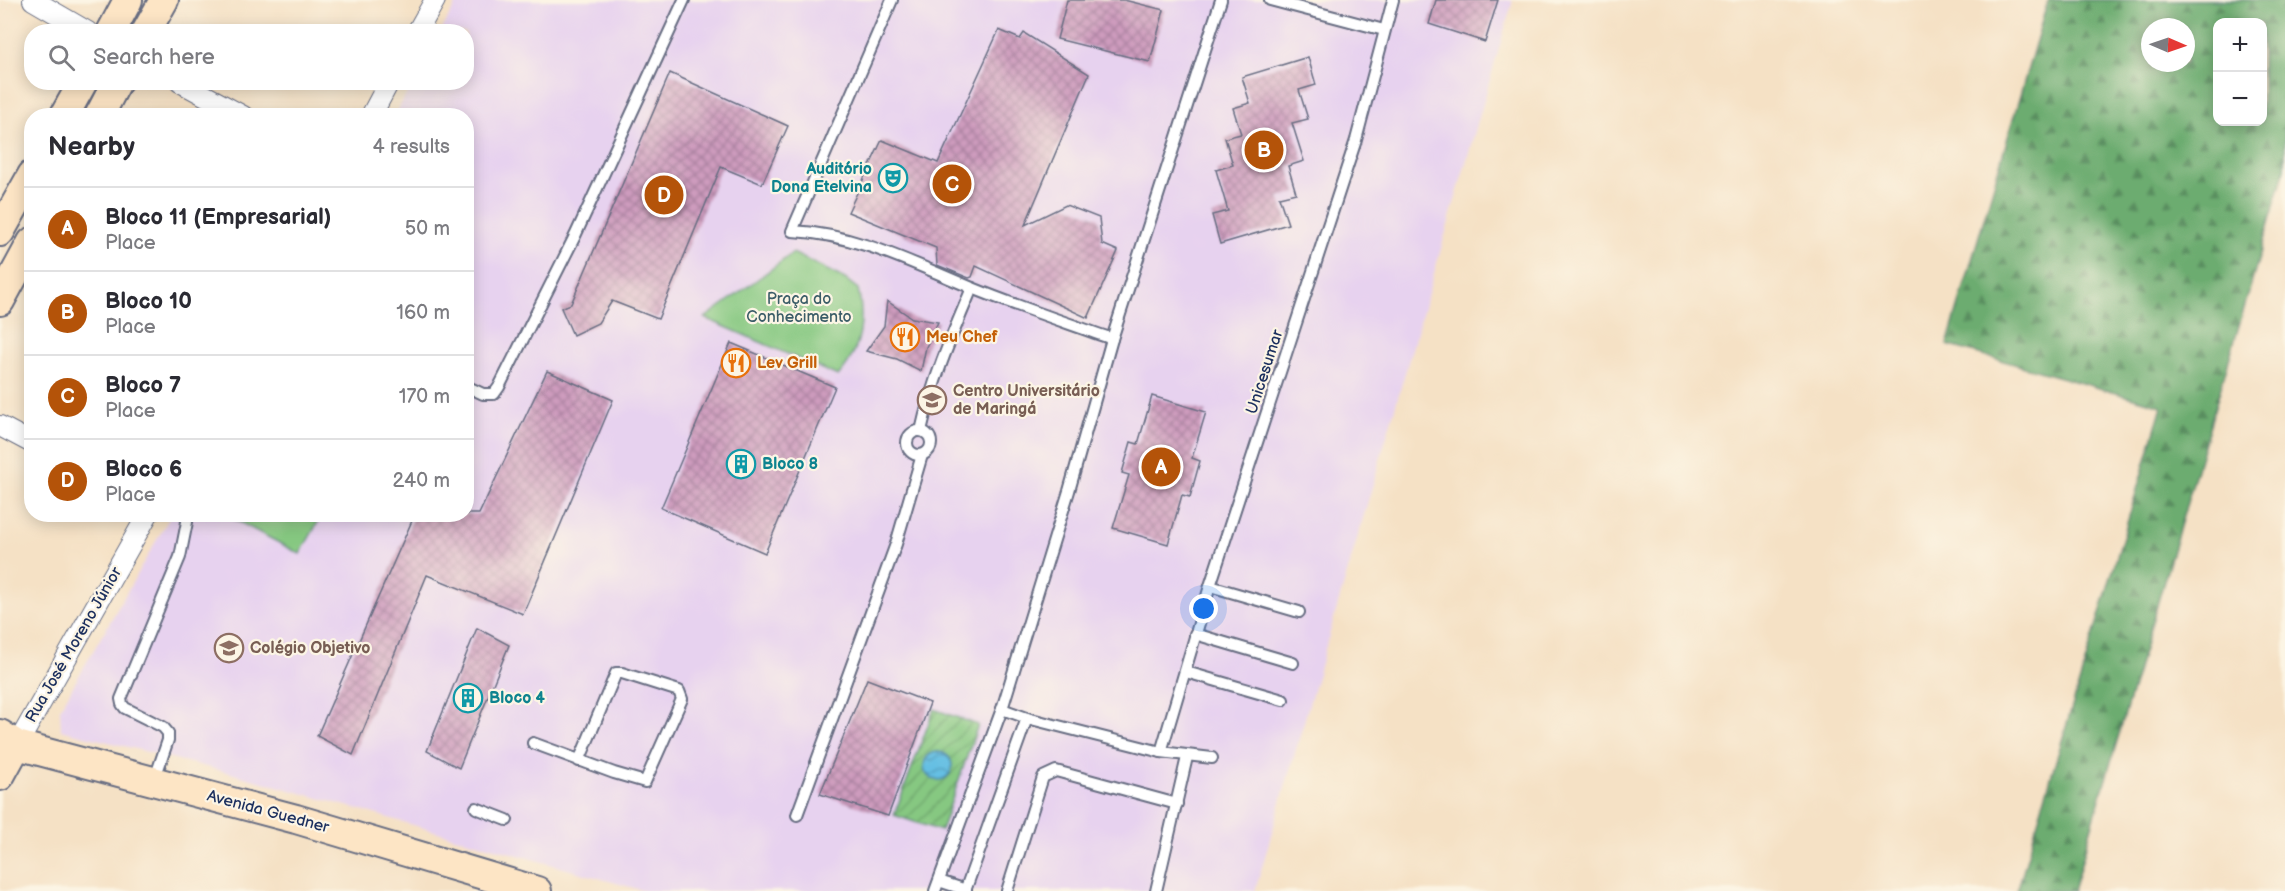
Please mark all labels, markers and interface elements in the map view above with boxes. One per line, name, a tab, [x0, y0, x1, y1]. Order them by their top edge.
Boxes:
north arrow	[2141, 18, 2195, 72]
map controls	[2213, 18, 2267, 126]
button: +	[2213, 18, 2267, 72]
search box	[24, 24, 474, 90]
icon: search	[45, 41, 78, 74]
text: Search here	[93, 44, 215, 71]
button: −	[2213, 72, 2267, 126]
pin: B	[1244, 128, 1284, 172]
text: Nearby	[48, 132, 135, 163]
text: 4 results	[372, 135, 450, 159]
place label: Auditório Dona Etelvina	[771, 160, 872, 197]
theatre icon: Auditório Dona Etelvina	[877, 162, 909, 194]
pin: C	[932, 162, 972, 207]
pin: D	[644, 172, 684, 218]
text: Bloco 11 (Empresarial)	[105, 204, 331, 231]
text: A	[61, 217, 74, 241]
text: 50 m	[405, 217, 450, 241]
text: Place	[105, 231, 156, 255]
text: Bloco 10	[105, 288, 192, 315]
park label: Praça do Conhecimento	[746, 290, 852, 327]
text: B	[60, 301, 75, 325]
text: 160 m	[396, 301, 450, 325]
text: Place	[105, 315, 156, 339]
restaurant icon: Meu Chef	[889, 321, 921, 353]
street label: Unicesumar	[1242, 327, 1288, 416]
place label: Meu Chef	[926, 328, 999, 347]
restaurant icon: Lev Grill	[720, 347, 752, 379]
place label: Lev Grill	[757, 354, 817, 373]
text: Bloco 7	[105, 372, 181, 399]
place label: Centro Universitário de Maringá	[953, 382, 1100, 419]
school or university icon: Centro Universitário de Maringá	[916, 384, 948, 416]
text: C	[60, 385, 75, 409]
text: 170 m	[399, 385, 450, 409]
text: Place	[105, 399, 156, 423]
pin: A	[1142, 444, 1180, 490]
building icon: Bloco 8	[725, 448, 757, 480]
place label: Bloco 8	[762, 455, 818, 474]
text: Bloco 6	[105, 456, 182, 483]
text: D	[61, 469, 74, 493]
text: 240 m	[393, 469, 450, 493]
text: Place	[105, 483, 156, 507]
street label: Rua José Moreno Júnior	[22, 564, 126, 726]
your location	[1189, 594, 1218, 623]
school or university icon: Colégio Objetivo	[213, 632, 245, 664]
place label: Colégio Objetivo	[250, 639, 370, 658]
building icon: Bloco 4	[452, 682, 484, 714]
place label: Bloco 4	[489, 689, 546, 708]
street label: Avenida Guedner	[205, 787, 331, 837]

